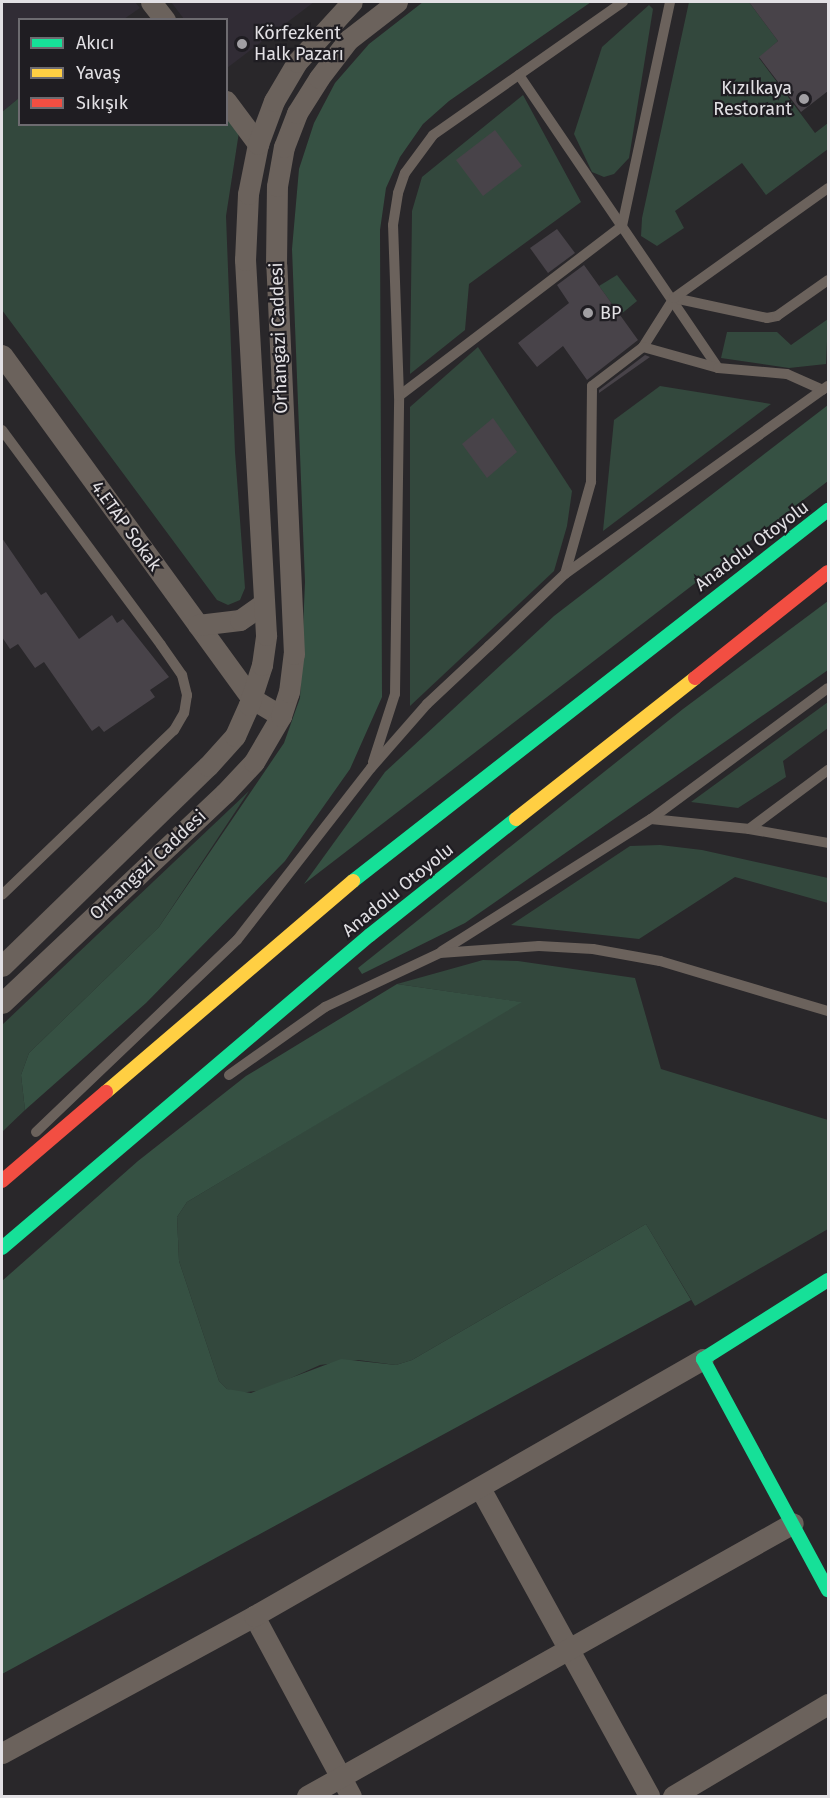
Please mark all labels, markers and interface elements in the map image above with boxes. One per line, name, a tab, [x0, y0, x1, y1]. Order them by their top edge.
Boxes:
legend	[18, 18, 228, 126]
place label: Körfezkent Halk Pazarı	[254, 23, 344, 66]
text: Akıcı	[76, 32, 114, 54]
marker: Körfezkent Halk Pazarı	[235, 37, 249, 51]
text: Yavaş	[76, 62, 121, 84]
place label: Kızılkaya Restorant	[713, 78, 792, 121]
text: Sıkışık	[76, 92, 128, 114]
marker: Kızılkaya Restorant	[797, 92, 811, 106]
street label: Orhangazi Caddesi	[266, 262, 292, 414]
place label: BP	[600, 302, 621, 324]
marker: BP	[581, 306, 595, 320]
street label: 4.ETAP Sokak	[86, 477, 166, 575]
street label: Anadolu Otoyolu	[691, 496, 813, 596]
street label: Orhangazi Caddesi	[85, 805, 211, 925]
street label: Anadolu Otoyolu	[338, 839, 458, 941]

